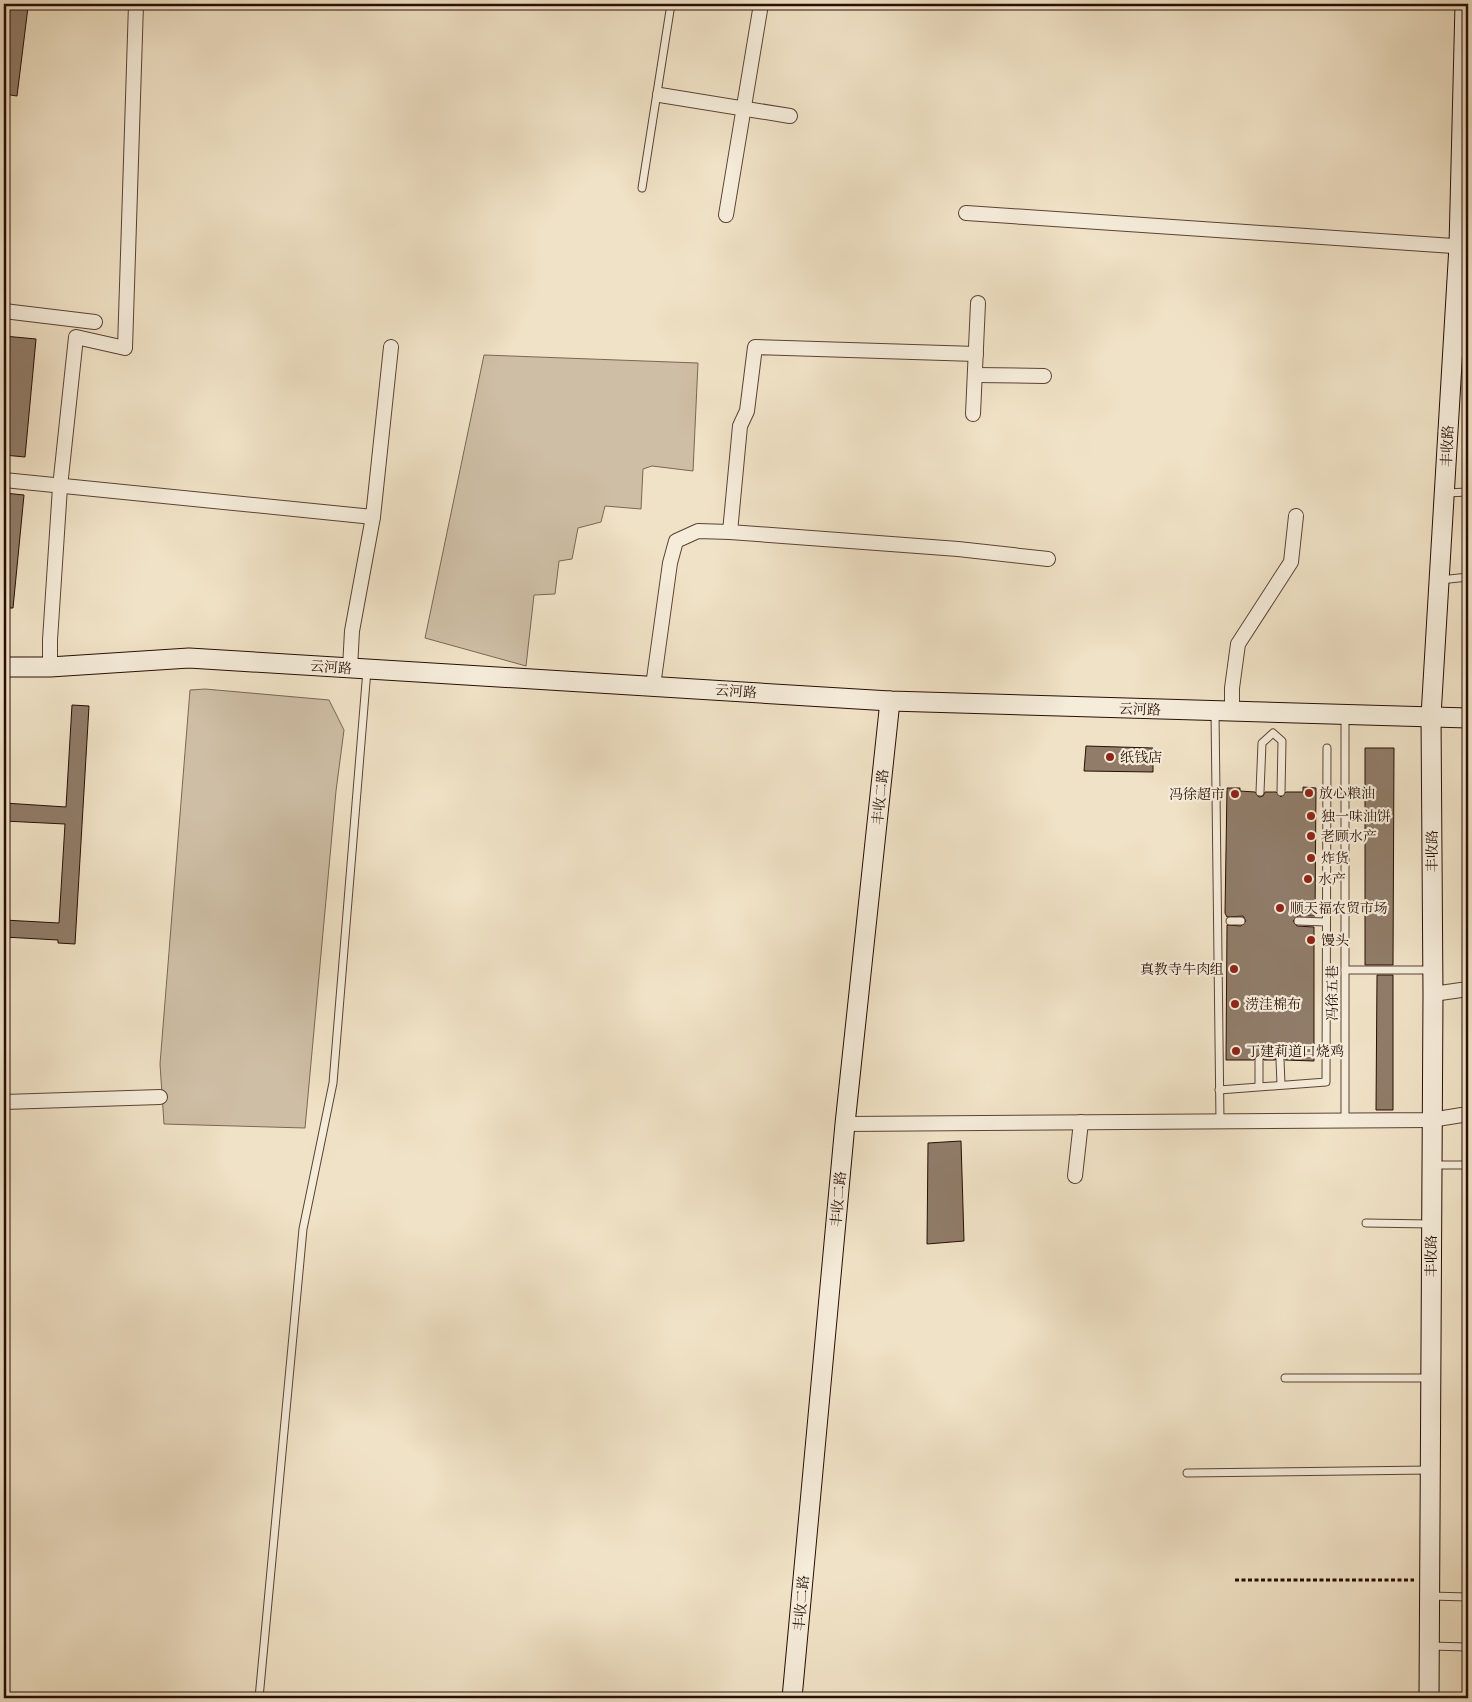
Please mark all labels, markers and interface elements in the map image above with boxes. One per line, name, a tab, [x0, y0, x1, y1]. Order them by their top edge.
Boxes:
street label: 丰收路	[1437, 425, 1457, 467]
street label: 云河路	[309, 657, 353, 677]
street label: 云河路	[714, 681, 758, 701]
street label: 云河路	[1119, 699, 1161, 719]
place label: 纸钱店	[1120, 748, 1162, 766]
marker: 纸钱店	[1104, 751, 1116, 763]
street label: 丰收二路	[868, 768, 892, 826]
place label: 放心粮油	[1319, 784, 1375, 802]
place label: 冯徐超市	[1169, 785, 1225, 803]
marker: 放心粮油	[1303, 787, 1315, 799]
marker: 冯徐超市	[1229, 788, 1241, 800]
place label: 独一味油饼	[1321, 807, 1391, 825]
marker: 独一味油饼	[1305, 810, 1317, 822]
place label: 老顾水产	[1321, 827, 1377, 845]
marker: 老顾水产	[1305, 830, 1317, 842]
street label: 丰收路	[1423, 830, 1441, 872]
place label: 炸货	[1321, 849, 1349, 867]
marker: 炸货	[1305, 852, 1317, 864]
place label: 水产	[1318, 870, 1346, 888]
marker: 水产	[1302, 873, 1314, 885]
place label: 顺天福农贸市场	[1290, 899, 1388, 917]
marker: 顺天福农贸市场	[1274, 902, 1286, 914]
place label: 馒头	[1321, 931, 1349, 949]
marker: 馒头	[1305, 934, 1317, 946]
place label: 真教寺牛肉组	[1140, 960, 1224, 978]
marker: 真教寺牛肉组	[1228, 963, 1240, 975]
street label: 冯徐五巷	[1323, 965, 1341, 1021]
place label: 涝洼棉布	[1245, 995, 1301, 1013]
marker: 涝洼棉布	[1229, 998, 1241, 1010]
place label: 丁建莉道口烧鸡	[1246, 1042, 1344, 1060]
marker: 丁建莉道口烧鸡	[1230, 1045, 1242, 1057]
street label: 丰收二路	[827, 1170, 849, 1228]
street label: 丰收路	[1422, 1235, 1440, 1277]
street label: 丰收二路	[790, 1574, 812, 1632]

